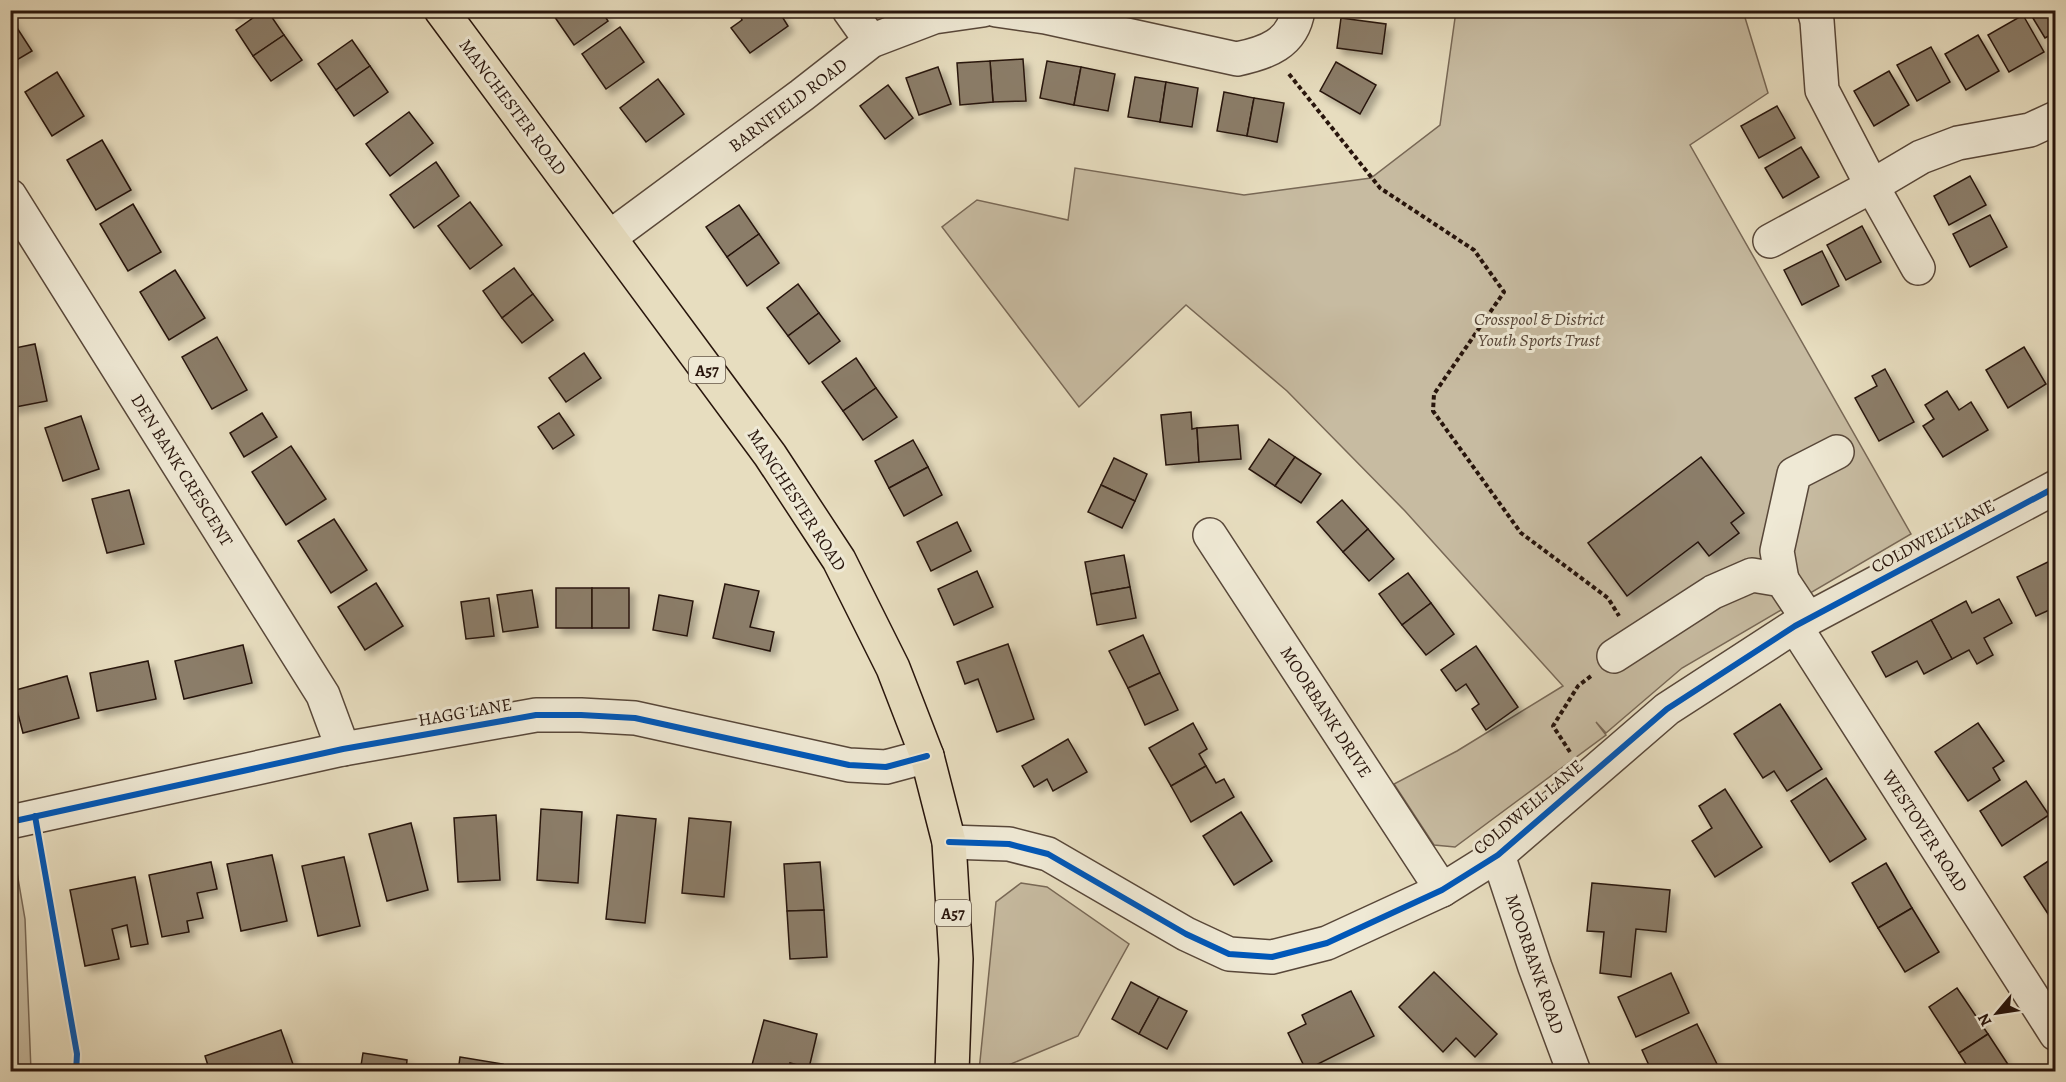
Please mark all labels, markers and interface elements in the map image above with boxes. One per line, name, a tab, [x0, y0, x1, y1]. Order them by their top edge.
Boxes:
street label: MANCHESTER ROAD	[454, 34, 572, 180]
street label: BARNFIELD ROAD	[724, 52, 852, 158]
park label: Crosspool & District Youth Sports Trust	[1474, 307, 1605, 352]
road number: A57	[689, 357, 725, 383]
street label: DEN BANK CRESCENT	[125, 389, 239, 551]
street label: MANCHESTER ROAD	[742, 424, 852, 576]
street label: COLDWELL LANE	[1867, 493, 1999, 579]
street label: MOORBANK DRIVE	[1275, 642, 1377, 782]
street label: HAGG LANE	[416, 692, 514, 732]
street label: COLDWELL LANE	[1468, 754, 1588, 860]
street label: WESTOVER ROAD	[1876, 765, 1973, 897]
street label: MOORBANK ROAD	[1500, 891, 1570, 1037]
road number: A57	[935, 900, 971, 926]
north arrow	[1967, 983, 2027, 1043]
text: N	[1972, 1009, 1997, 1030]

